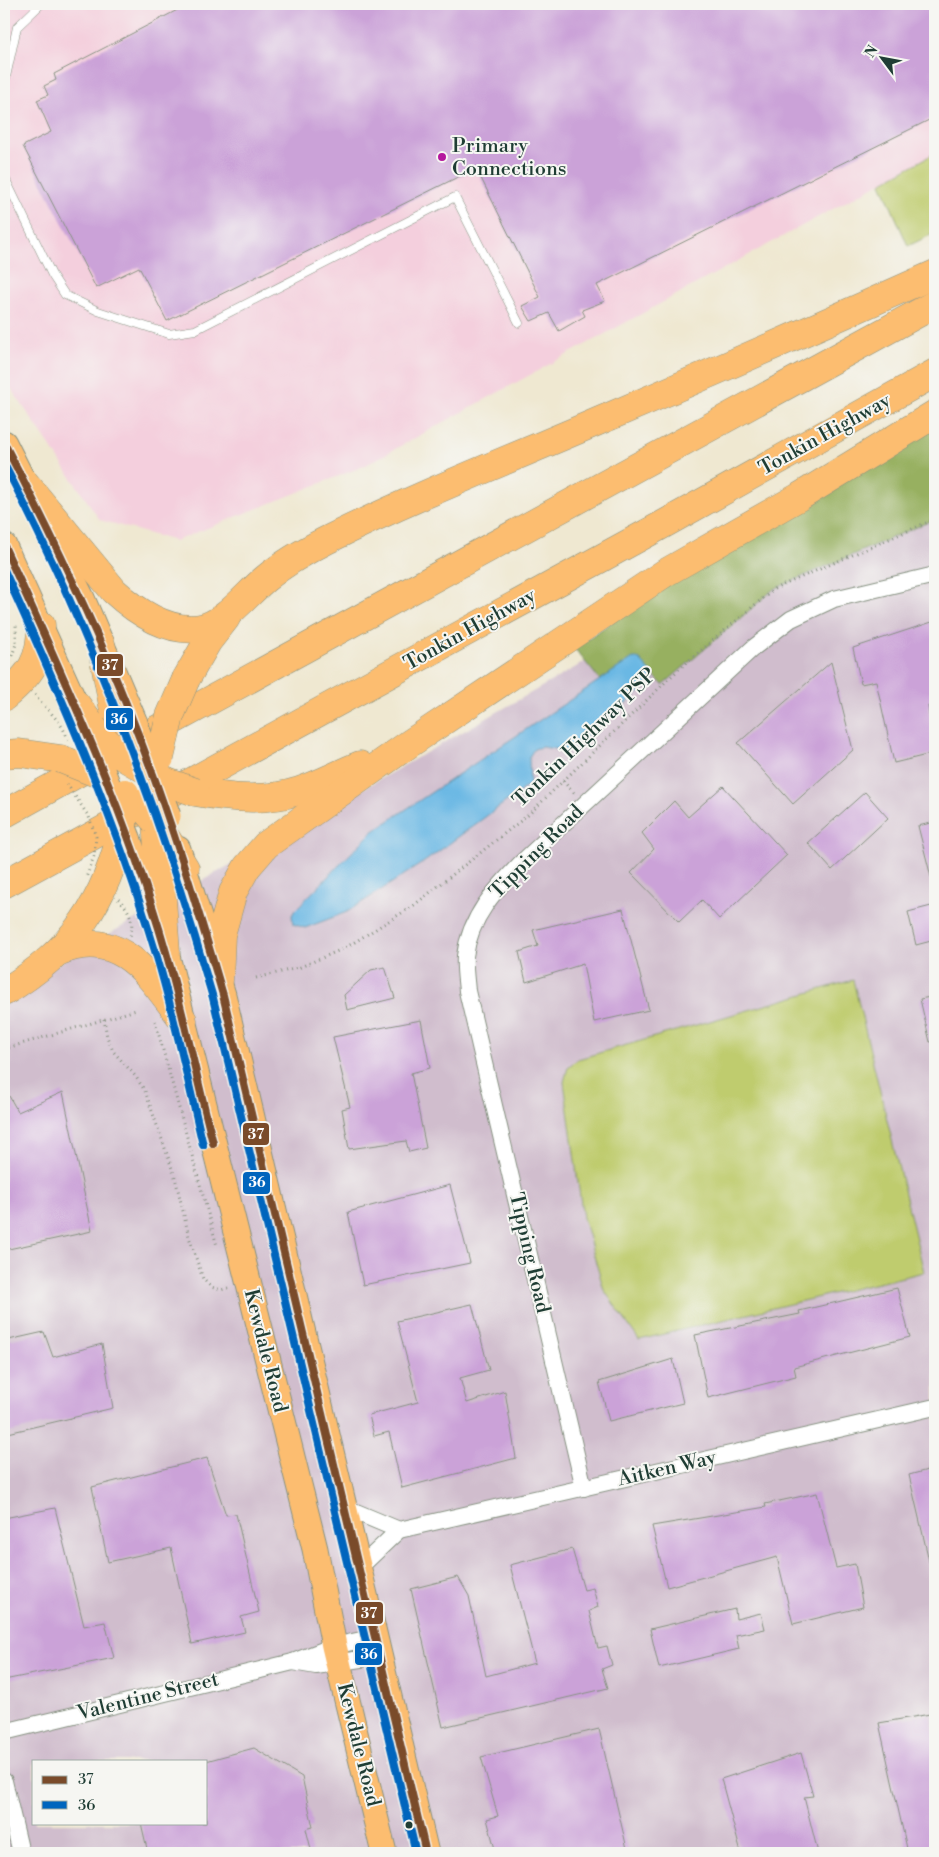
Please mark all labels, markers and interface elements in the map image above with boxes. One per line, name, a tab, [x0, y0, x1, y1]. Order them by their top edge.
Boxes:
north arrow	[856, 32, 906, 82]
text: N	[861, 42, 882, 61]
place label: Primary Connections	[452, 134, 567, 182]
marker: Primary Connections	[436, 151, 448, 163]
street label: Tonkin Highway	[755, 388, 896, 482]
street label: Tonkin Highway	[400, 583, 541, 677]
line badge: 37	[96, 653, 124, 677]
text: 37	[102, 657, 119, 675]
street label: Tonkin Highway PSP	[508, 663, 662, 813]
line badge: 36	[105, 707, 134, 731]
text: 36	[110, 711, 128, 729]
street label: Tipping Road	[485, 799, 590, 904]
line badge: 37	[242, 1122, 270, 1146]
text: 37	[248, 1126, 265, 1144]
line badge: 36	[242, 1171, 271, 1195]
text: 36	[248, 1174, 266, 1192]
street label: Tipping Road	[503, 1190, 555, 1316]
street label: Kewdale Road	[238, 1287, 293, 1416]
street label: Aitken Way	[614, 1445, 719, 1493]
line badge: 37	[355, 1601, 384, 1625]
text: 37	[361, 1605, 378, 1623]
line badge: 36	[354, 1642, 383, 1666]
text: 36	[360, 1646, 378, 1664]
street label: Valentine Street	[74, 1667, 221, 1727]
street label: Kewdale Road	[331, 1681, 386, 1810]
legend	[32, 1760, 208, 1824]
text: 37	[78, 1770, 94, 1789]
text: 36	[78, 1796, 95, 1815]
unlabelled marker	[404, 1820, 414, 1830]

